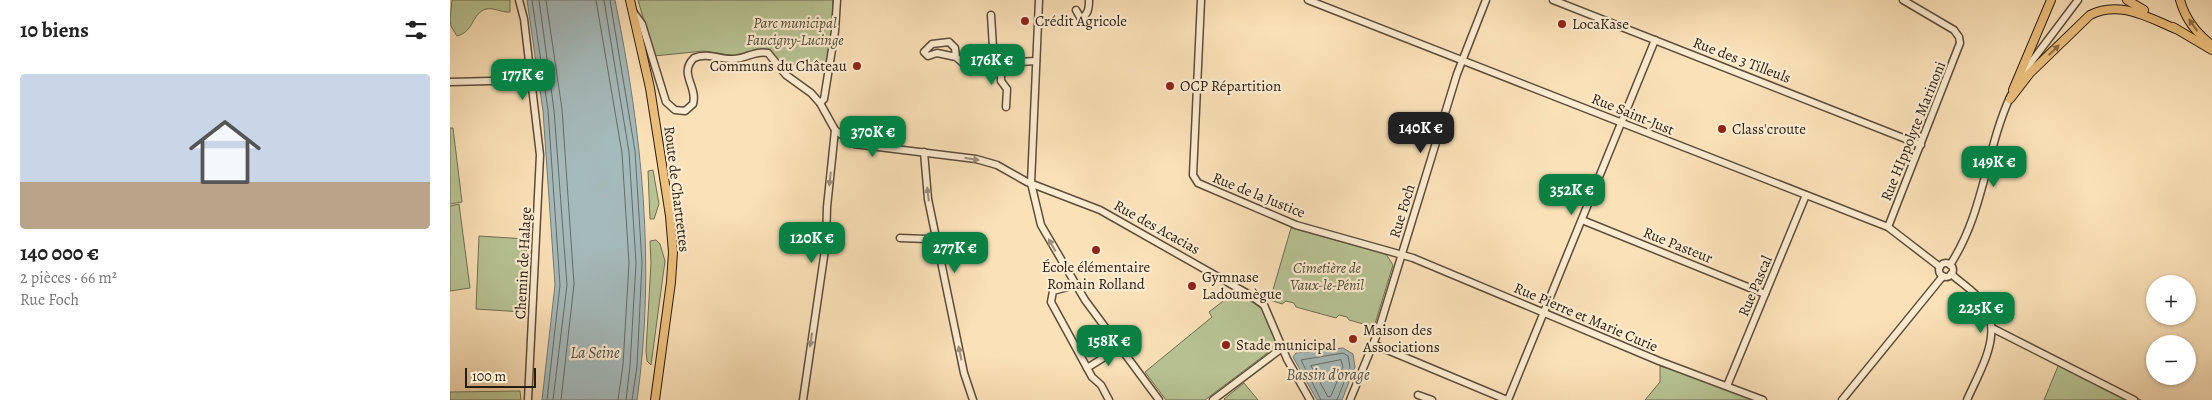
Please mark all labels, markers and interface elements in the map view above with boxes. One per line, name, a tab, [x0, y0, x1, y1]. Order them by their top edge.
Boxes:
place label: Crédit Agricole	[1035, 11, 1127, 31]
park label: Parc municipal Faucigny-Lucinge	[746, 13, 844, 50]
place label: LocaKase	[1572, 14, 1629, 34]
marker: Crédit Agricole	[1019, 15, 1031, 27]
text: 10 biens	[20, 16, 89, 44]
icon: filters	[402, 16, 430, 44]
marker: LocaKase	[1556, 18, 1568, 30]
one-way arrow	[2188, 18, 2198, 32]
street label: Rue des 3 Tilleuls	[1690, 32, 1794, 88]
pin: 176K €	[951, 44, 1033, 86]
one-way arrow	[2048, 44, 2060, 56]
text: 176K €	[971, 49, 1013, 71]
place label: Communs du Château	[710, 56, 848, 76]
pin: 177K €	[482, 58, 564, 101]
street label: Rue HIppolyte Marinoni	[1876, 58, 1950, 204]
marker: Communs du Château	[851, 60, 863, 72]
text: 177K €	[502, 64, 544, 86]
place label: OCP Répartition	[1180, 76, 1281, 96]
marker: OCP Répartition	[1164, 80, 1176, 92]
street label: Rue Saint-Just	[1589, 88, 1677, 140]
icon: home	[180, 107, 270, 197]
pin: 140K €	[1380, 112, 1462, 154]
pin: 370K €	[832, 116, 914, 158]
text: 140K €	[1399, 117, 1443, 139]
place label: Class'croute	[1732, 119, 1806, 139]
text: 370K €	[851, 121, 895, 143]
marker: Class'croute	[1716, 123, 1728, 135]
street label: Route de Chartrettes	[659, 125, 695, 253]
pin: 149K €	[1953, 146, 2035, 188]
text: 149K €	[1972, 151, 2016, 173]
one-way arrow	[965, 155, 981, 163]
street label: Rue de la Justice	[1210, 167, 1309, 223]
one-way arrow	[826, 171, 834, 187]
pin: 352K €	[1531, 174, 1613, 216]
text: 352K €	[1550, 179, 1594, 201]
street label: Rue Foch	[1384, 182, 1420, 240]
one-way arrow	[924, 186, 932, 202]
street label: Rue des Acacias	[1110, 195, 1204, 259]
street label: Chemin de Halage	[510, 206, 536, 320]
pin: 120K €	[771, 222, 853, 264]
street label: Rue Pasteur	[1640, 222, 1716, 268]
text: 120K €	[790, 227, 834, 249]
pin: 277K €	[914, 232, 996, 274]
text: 277K €	[933, 237, 977, 259]
one-way arrow	[1048, 238, 1057, 251]
text: 140 000 €	[20, 239, 99, 267]
marker: École élémentaire Romain Rolland	[1090, 244, 1102, 256]
street label: Rue Pascal	[1733, 252, 1777, 320]
place label: École élémentaire Romain Rolland	[1042, 257, 1151, 294]
park label: Cimetière de Vaux-le-Pénil	[1290, 258, 1364, 295]
text: 2 pièces · 66 m²	[20, 267, 117, 289]
place label: Gymnase Ladoumègue	[1202, 267, 1282, 304]
map controls	[2146, 275, 2196, 385]
button: +	[2146, 275, 2196, 325]
street label: Rue Pierre et Marie Curie	[1511, 278, 1661, 357]
marker: Gymnase Ladoumègue	[1186, 280, 1198, 292]
text: Rue Foch	[20, 289, 79, 311]
pin: 225K €	[1940, 292, 2022, 334]
text: 225K €	[1959, 297, 2003, 319]
place label: Maison des Associations	[1362, 320, 1440, 357]
pin: 158K €	[1068, 324, 1150, 367]
text: 158K €	[1088, 330, 1130, 352]
one-way arrow	[807, 332, 815, 348]
marker: Maison des Associations	[1347, 333, 1359, 345]
place label: Stade municipal	[1236, 335, 1336, 355]
button: −	[2146, 335, 2196, 385]
marker: Stade municipal	[1220, 339, 1232, 351]
water label: La Seine	[570, 342, 620, 364]
one-way arrow	[956, 346, 964, 361]
water label: Bassin d'orage	[1286, 364, 1370, 386]
scale bar	[465, 365, 536, 388]
text: 100 m	[472, 367, 506, 386]

